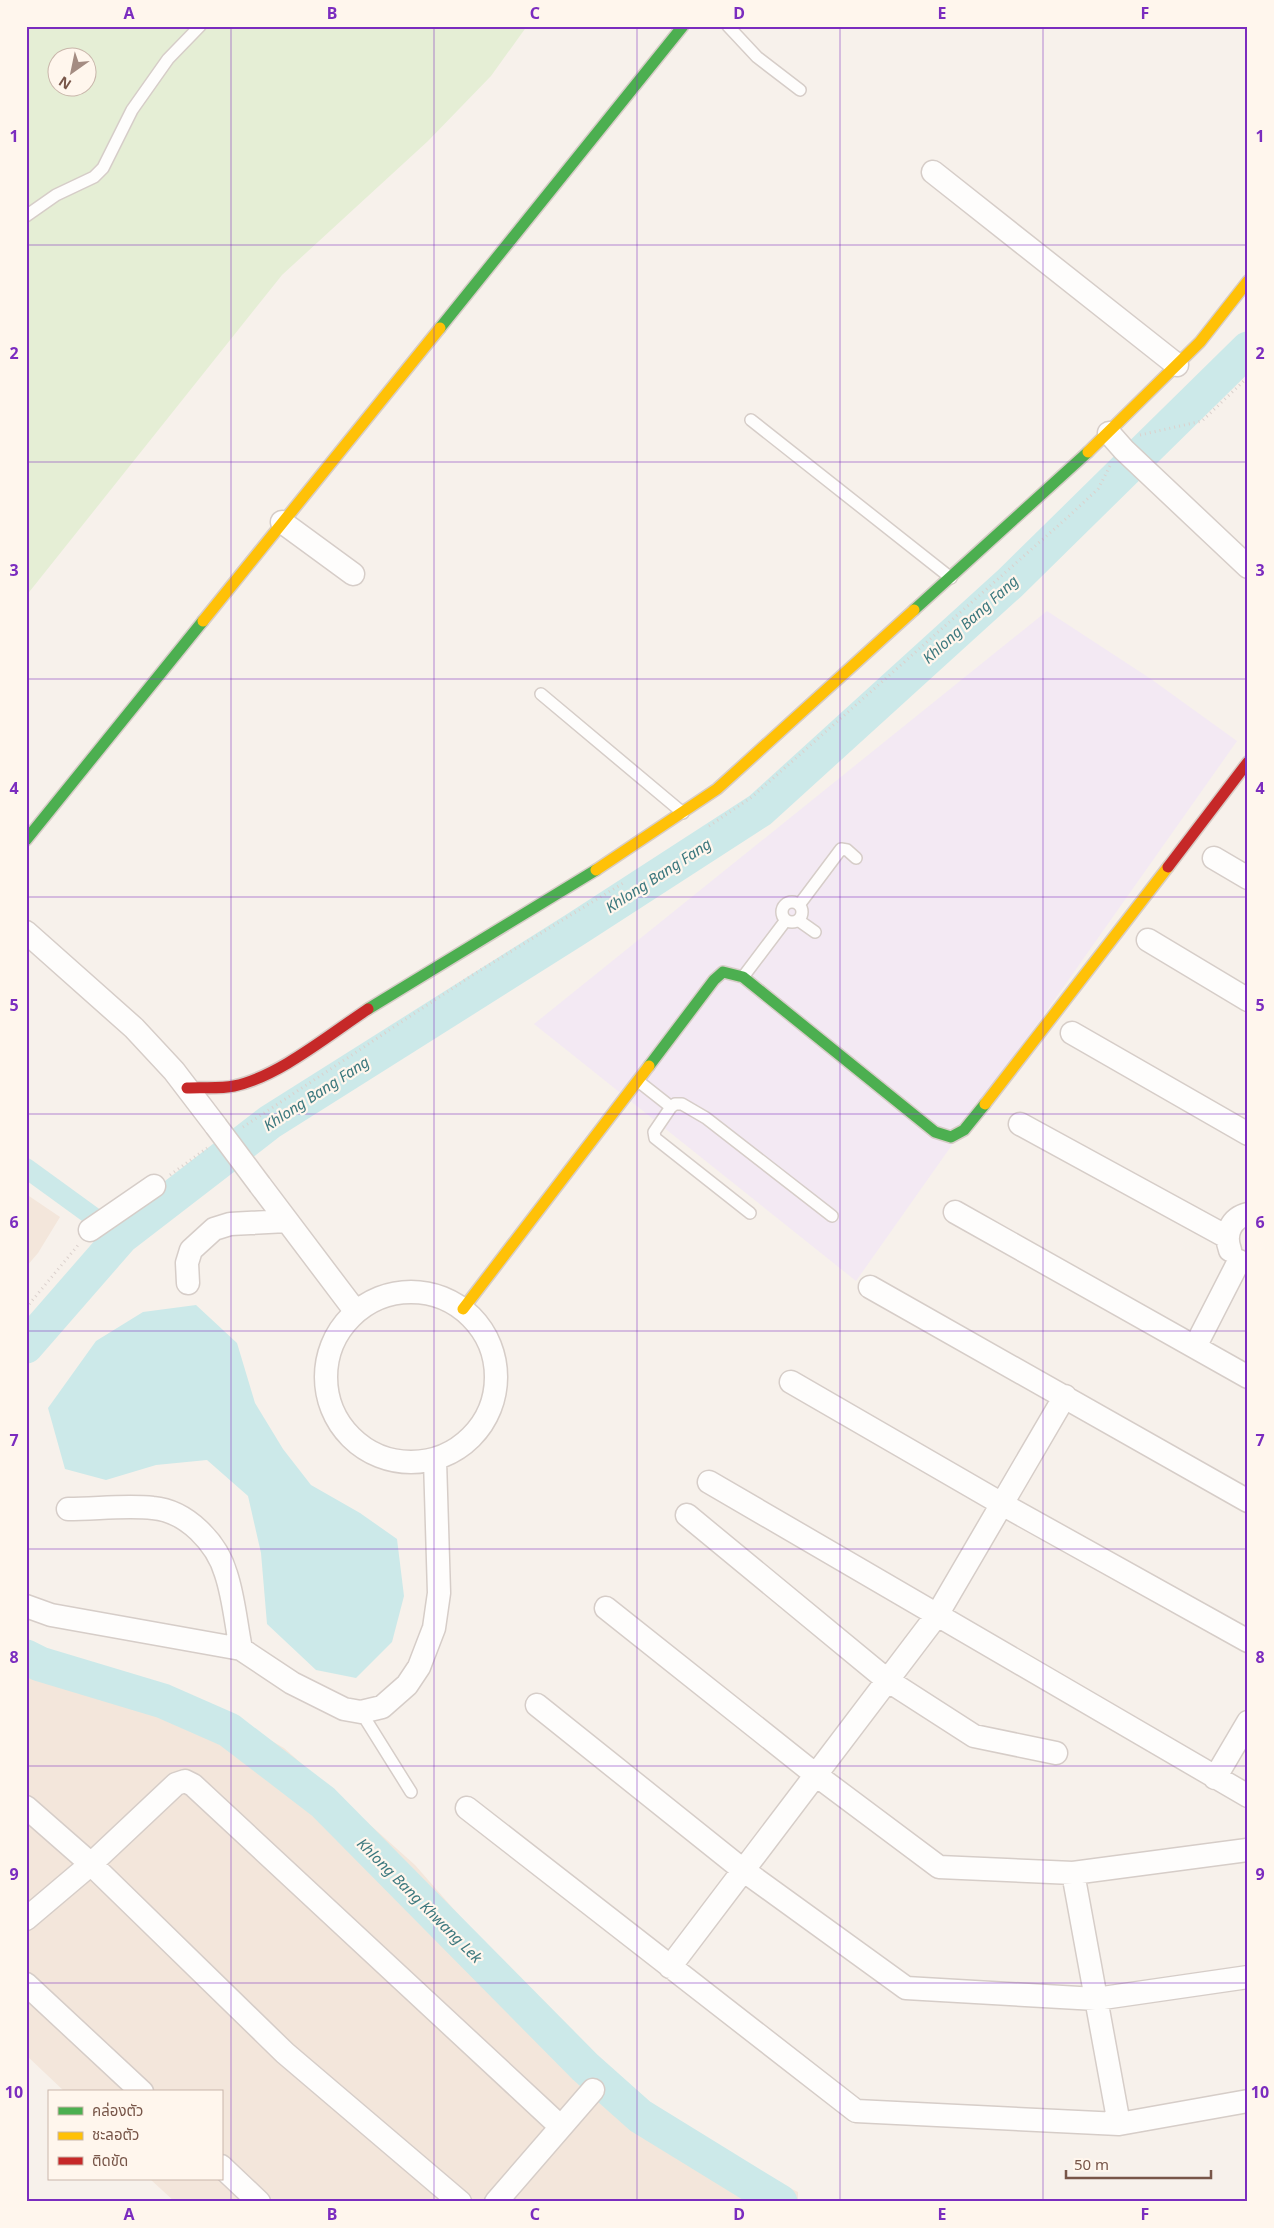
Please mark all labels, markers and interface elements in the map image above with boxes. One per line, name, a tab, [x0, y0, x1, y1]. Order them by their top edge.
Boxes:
text: A	[123, 2, 135, 24]
text: B	[327, 2, 337, 24]
text: C	[530, 2, 540, 24]
text: D	[733, 2, 745, 24]
text: E	[938, 2, 947, 24]
text: F	[1141, 2, 1149, 24]
north arrow	[48, 48, 98, 98]
text: N	[55, 72, 75, 94]
text: 1	[9, 125, 19, 147]
text: 1	[1255, 125, 1265, 147]
text: 2	[9, 342, 19, 364]
text: 2	[1255, 342, 1265, 364]
text: 3	[9, 559, 19, 581]
text: 3	[1255, 559, 1265, 581]
water label: Khlong Bang Fang	[918, 570, 1022, 667]
text: 4	[9, 777, 19, 799]
text: 4	[1255, 777, 1265, 799]
water label: Khlong Bang Fang	[601, 833, 715, 917]
text: 5	[9, 994, 19, 1016]
text: 5	[1255, 994, 1265, 1016]
water label: Khlong Bang Fang	[259, 1051, 373, 1135]
text: 6	[9, 1211, 19, 1233]
text: 6	[1255, 1211, 1265, 1233]
text: 7	[9, 1429, 19, 1451]
text: 7	[1255, 1429, 1265, 1451]
text: 8	[9, 1646, 19, 1668]
text: 8	[1255, 1646, 1265, 1668]
water label: Khlong Bang Khwang Lek	[353, 1833, 487, 1967]
text: 9	[9, 1863, 19, 1885]
text: 9	[1255, 1863, 1265, 1885]
text: 10	[5, 2081, 23, 2103]
text: 10	[1251, 2081, 1269, 2103]
legend	[48, 2090, 222, 2180]
text: คล่องตัว	[92, 2100, 143, 2120]
text: ชะลอตัว	[92, 2124, 139, 2144]
scale bar	[1066, 2148, 1212, 2180]
text: ติดขัด	[92, 2150, 128, 2170]
text: 50 m	[1074, 2154, 1109, 2174]
text: A	[123, 2203, 135, 2225]
text: B	[327, 2203, 337, 2225]
text: C	[530, 2203, 540, 2225]
text: D	[733, 2203, 745, 2225]
text: E	[938, 2203, 947, 2225]
text: F	[1141, 2203, 1149, 2225]

